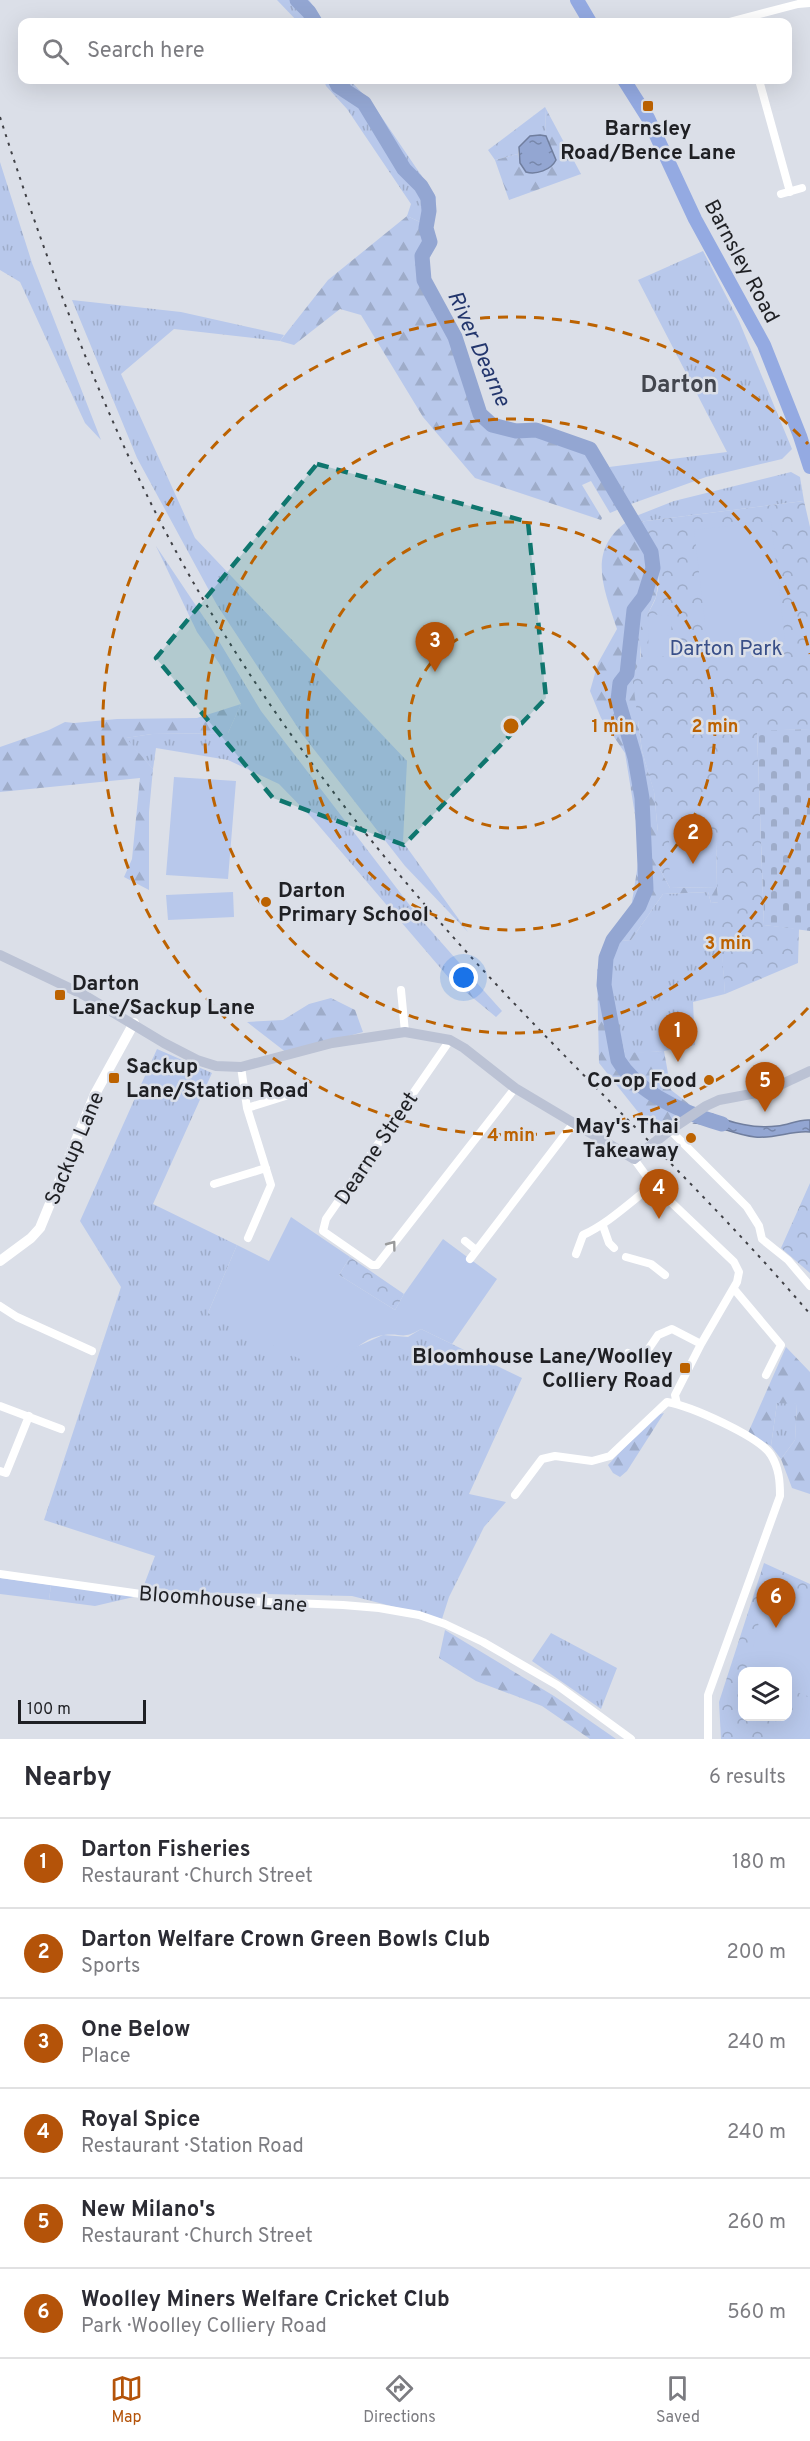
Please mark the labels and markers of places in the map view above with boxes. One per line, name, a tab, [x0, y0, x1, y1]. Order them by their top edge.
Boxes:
marker: Barnsley Road/Bence Lane	[641, 99, 655, 113]
place label: Barnsley Road/Bence Lane	[560, 116, 736, 167]
pin: 3	[416, 622, 454, 672]
centre of rings	[501, 716, 521, 736]
pin: 2	[674, 814, 712, 864]
place label: Darton Primary School	[278, 878, 429, 929]
marker: Darton Primary School	[259, 895, 273, 909]
place label: Darton Lane/Sackup Lane	[72, 971, 255, 1022]
marker: Darton Lane/Sackup Lane	[53, 988, 67, 1002]
pin: 1	[658, 1012, 698, 1062]
place label: Sackup Lane/Station Road	[126, 1054, 309, 1105]
pin: 5	[746, 1062, 784, 1112]
place label: Co-op Food	[587, 1068, 697, 1095]
marker: Sackup Lane/Station Road	[107, 1071, 121, 1085]
marker: Co-op Food	[702, 1073, 716, 1087]
place label: May's Thai Takeaway	[575, 1114, 679, 1165]
marker: May's Thai Takeaway	[684, 1131, 698, 1145]
pin: 4	[640, 1170, 678, 1219]
place label: Bloomhouse Lane/Woolley Colliery Road	[412, 1344, 673, 1395]
marker: Bloomhouse Lane/Woolley Colliery Road	[678, 1361, 692, 1375]
pin: 6	[756, 1578, 796, 1628]

